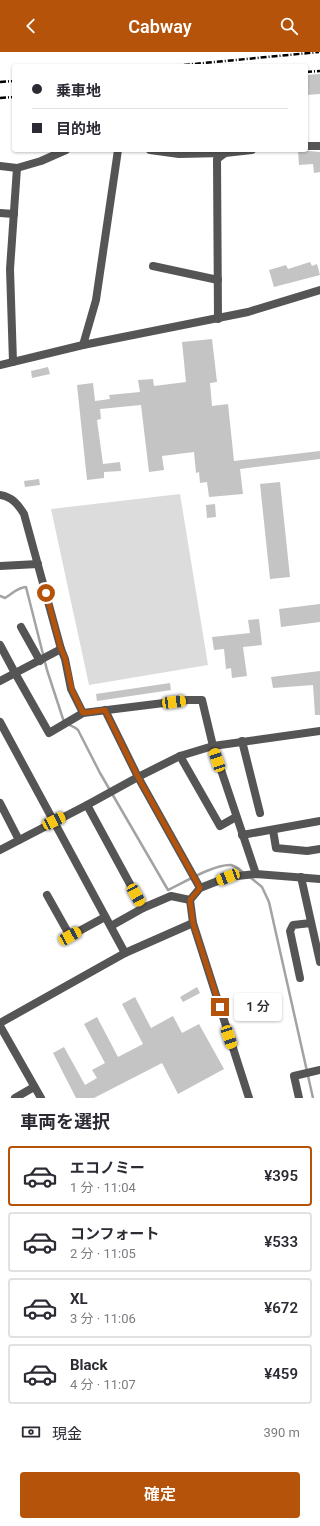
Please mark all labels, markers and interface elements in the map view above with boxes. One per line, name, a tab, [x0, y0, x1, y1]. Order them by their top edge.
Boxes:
icon: back	[20, 15, 42, 37]
icon: search	[278, 15, 300, 37]
text: Cabway	[128, 16, 192, 37]
text: 乗車地	[56, 82, 101, 100]
text: 目的地	[56, 120, 101, 138]
route start	[37, 584, 55, 602]
car	[161, 695, 187, 709]
car	[207, 747, 227, 773]
car	[41, 810, 67, 832]
car	[215, 867, 241, 887]
car	[125, 882, 147, 908]
car	[57, 925, 83, 947]
callout: 1 分	[234, 993, 282, 1021]
route end	[211, 998, 229, 1016]
text: 1 分	[246, 999, 270, 1014]
car	[220, 1024, 238, 1050]
text: 車両を選択	[20, 1111, 110, 1132]
icon: car	[22, 1158, 58, 1194]
text: エコノミー	[70, 1159, 145, 1177]
text: ¥395	[264, 1167, 298, 1185]
text: 1 分 · 11:04	[70, 1180, 136, 1195]
icon: car	[22, 1224, 58, 1260]
text: コンフォート	[70, 1225, 160, 1243]
text: ¥533	[264, 1233, 298, 1251]
text: 2 分 · 11:05	[70, 1246, 136, 1261]
icon: car	[22, 1290, 58, 1326]
text: XL	[70, 1290, 88, 1308]
text: ¥672	[264, 1299, 298, 1317]
text: 3 分 · 11:06	[70, 1311, 136, 1326]
icon: car	[22, 1356, 58, 1392]
text: Black	[70, 1356, 107, 1374]
text: ¥459	[264, 1365, 298, 1383]
text: 4 分 · 11:07	[70, 1377, 136, 1392]
icon: cash	[20, 1421, 42, 1443]
text: 現金	[52, 1425, 82, 1443]
text: 390 m	[263, 1425, 300, 1440]
button: 確定	[20, 1472, 300, 1518]

